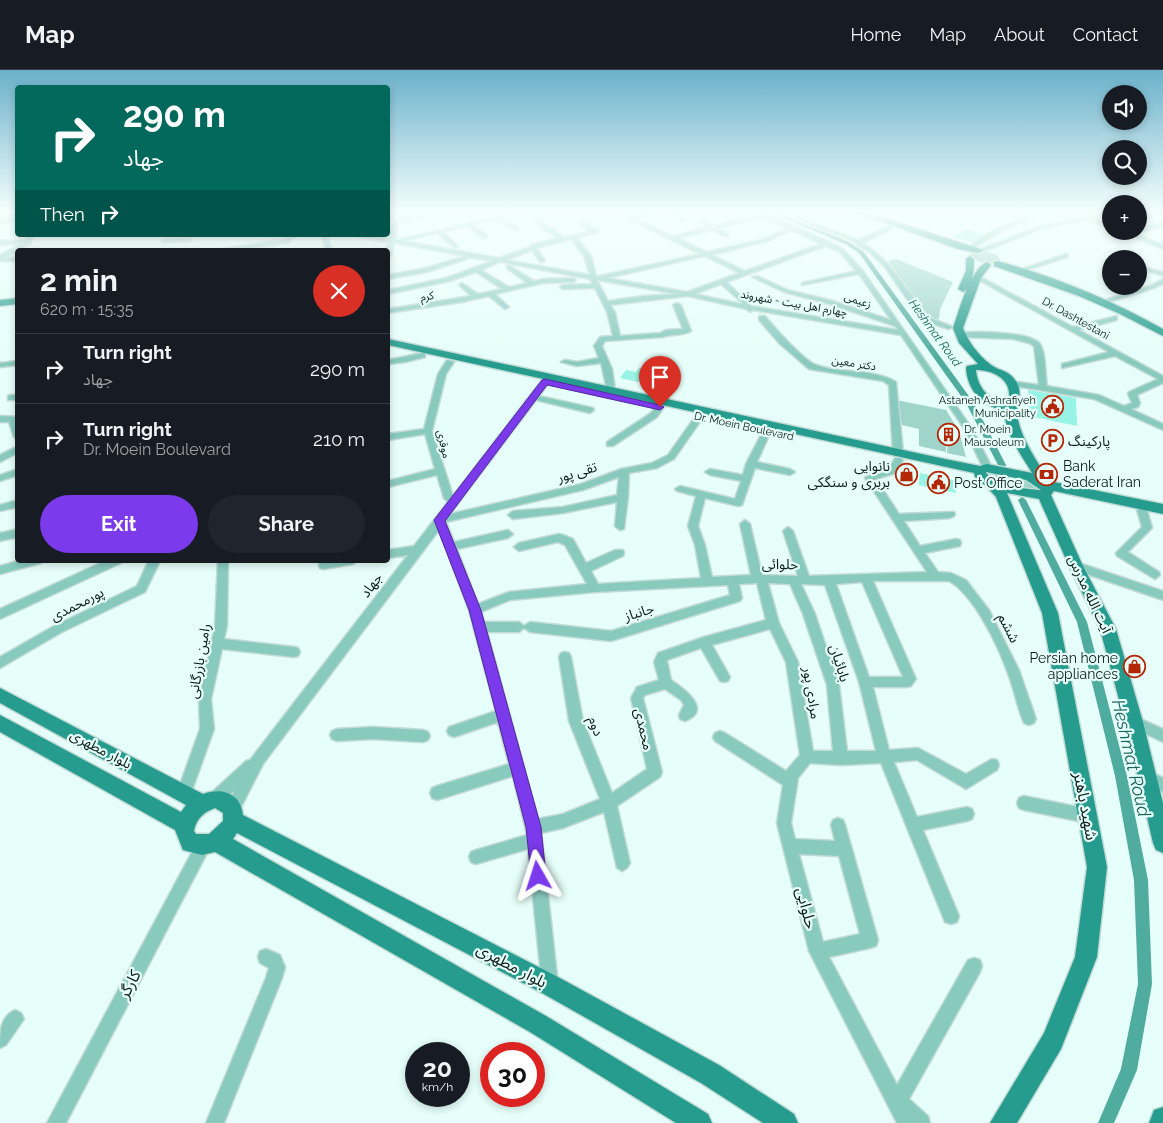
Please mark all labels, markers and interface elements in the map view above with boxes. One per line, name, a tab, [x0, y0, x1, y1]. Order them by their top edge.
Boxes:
text: Map	[25, 20, 75, 49]
text: Home	[850, 24, 901, 45]
text: Map	[929, 24, 966, 45]
text: About	[994, 24, 1045, 45]
text: Contact	[1073, 24, 1138, 45]
map controls	[1102, 85, 1147, 295]
button: sound	[1102, 85, 1147, 130]
text: 290 m	[123, 94, 226, 135]
icon: right	[40, 105, 105, 170]
button: search	[1102, 140, 1147, 185]
text: جهاد	[123, 145, 164, 171]
button: +	[1102, 195, 1147, 240]
icon: right	[95, 200, 123, 228]
text: Then	[40, 203, 85, 225]
button: −	[1102, 250, 1147, 295]
text: 2 min	[40, 263, 118, 298]
button: close	[313, 265, 365, 317]
street label: چهارم اهل بیت - شهروند	[739, 288, 849, 320]
street label: کرم	[419, 289, 436, 305]
street label: زعیمی	[843, 290, 873, 311]
street label: Dr. Dashtestani	[1040, 295, 1112, 342]
water label: Heshmat Roud	[906, 297, 965, 370]
text: 620 m · 15:35	[40, 300, 134, 319]
text: Turn right	[83, 341, 172, 363]
street label: دکتر معین	[831, 354, 877, 373]
icon: right	[40, 355, 68, 383]
pin	[639, 356, 681, 407]
text: 290 m	[310, 358, 365, 380]
icon: arrive	[646, 363, 674, 391]
text: جهاد	[83, 370, 113, 389]
place label: Astaneh Ashrafiyeh Municipality	[939, 394, 1036, 420]
public building icon: Astaneh Ashrafiyeh Municipality	[1040, 394, 1064, 418]
street label: Dr. Moein Boulevard	[693, 410, 795, 443]
text: Turn right	[83, 418, 172, 440]
building icon: Dr. Moein Mausoleum	[936, 423, 960, 447]
place label: Dr. Moein Mausoleum	[964, 423, 1024, 449]
icon: right	[40, 425, 68, 453]
text: 210 m	[313, 428, 365, 450]
street label: موقری	[434, 429, 453, 460]
parking icon: پارکینگ	[1040, 429, 1064, 453]
place label: پارکینگ	[1068, 433, 1110, 451]
text: Dr. Moein Boulevard	[83, 440, 231, 459]
street label: تقی پور	[554, 458, 600, 488]
place label: نانوایی بربری و سنگکی	[807, 458, 890, 491]
place label: Bank Saderat Iran	[1063, 458, 1141, 490]
shop icon: نانوایی بربری و سنگکی	[894, 462, 918, 486]
bank icon: Bank Saderat Iran	[1035, 462, 1059, 486]
public building icon: Post Office	[926, 471, 950, 495]
place label: Post Office	[954, 475, 1023, 491]
button: Exit	[40, 495, 198, 553]
button: Share	[208, 495, 365, 553]
street label: آیت الله مدرس	[1064, 552, 1115, 637]
street label: حلوائی	[762, 556, 798, 573]
street label: جهاد	[357, 570, 386, 601]
street label: پورمحمدی	[48, 584, 107, 626]
street label: جانباز	[621, 600, 656, 625]
street label: ششم	[992, 611, 1023, 647]
street label: رامین بازرگانی	[185, 622, 214, 700]
street label: بابائیان	[826, 642, 853, 684]
place label: Persian home appliances	[1030, 650, 1118, 682]
shop icon: Persian home appliances	[1122, 654, 1146, 678]
street label: مرادی پور	[798, 665, 824, 721]
water label: Heshmat Roud	[1108, 697, 1155, 820]
street label: محمدی	[630, 707, 657, 752]
street label: دوم	[582, 714, 607, 739]
street label: بلوار مطهری	[67, 726, 135, 773]
street label: شهید باهنر	[1069, 769, 1101, 842]
position arrow	[511, 849, 563, 901]
street label: حلوایی	[792, 885, 821, 931]
street label: بلوار مطهری	[473, 939, 550, 992]
street label: کارگر	[114, 966, 145, 1003]
speed limit sign: 30	[480, 1042, 545, 1107]
text: 20	[423, 1053, 452, 1083]
text: km/h	[422, 1080, 453, 1094]

